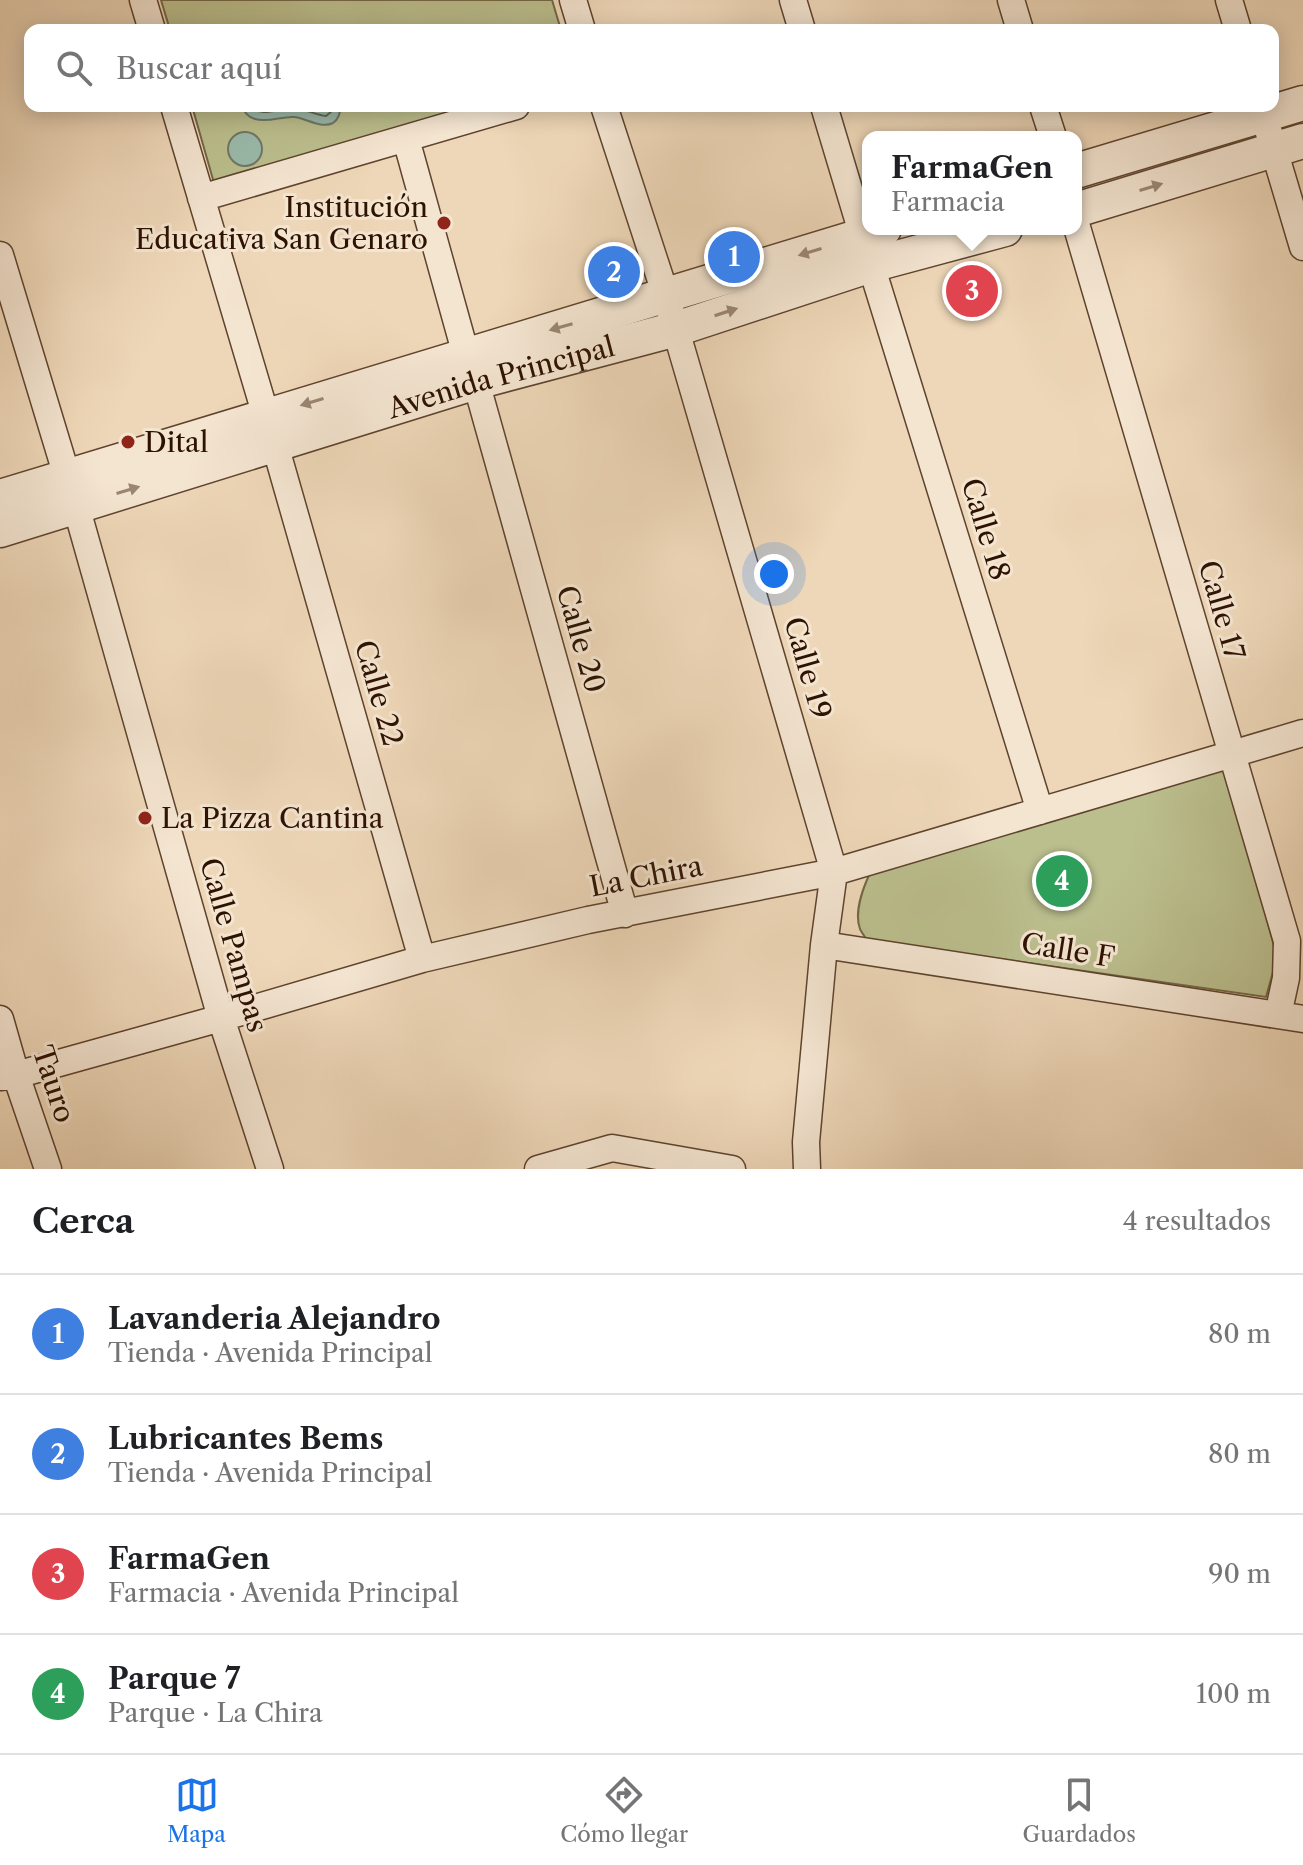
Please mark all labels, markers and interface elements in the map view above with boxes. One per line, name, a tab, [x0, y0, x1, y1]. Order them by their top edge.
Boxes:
search box	[24, 24, 1279, 112]
icon: search	[52, 46, 96, 90]
text: Buscar aquí	[116, 50, 282, 87]
popup	[862, 131, 1082, 235]
text: FarmaGen	[891, 149, 1053, 186]
one-way arrow	[1139, 180, 1163, 193]
text: Farmacia	[891, 186, 1005, 218]
place label: Institución Educativa San Genaro	[135, 190, 428, 256]
marker: Institución Educativa San Genaro	[435, 214, 453, 232]
pin: 1	[708, 227, 760, 287]
pin: 2	[588, 242, 640, 302]
one-way arrow	[797, 246, 821, 259]
pin: 3	[946, 261, 998, 321]
one-way arrow	[714, 306, 738, 318]
one-way arrow	[548, 321, 572, 334]
street label: Avenida Principal	[383, 329, 618, 426]
one-way arrow	[300, 396, 324, 409]
place label: Dital	[144, 425, 208, 459]
marker: Dital	[119, 433, 137, 451]
street label: Calle 18	[954, 474, 1018, 584]
one-way arrow	[116, 483, 140, 496]
your location	[754, 554, 794, 594]
street label: Calle 17	[1192, 556, 1252, 664]
street label: Calle 20	[550, 581, 612, 697]
street label: Calle 19	[777, 613, 839, 723]
street label: Calle 22	[348, 636, 410, 750]
place label: La Pizza Cantina	[161, 801, 384, 835]
marker: La Pizza Cantina	[136, 809, 154, 827]
street label: La Chira	[587, 848, 706, 904]
pin: 4	[1036, 851, 1088, 911]
street label: Calle Pampas	[193, 854, 275, 1036]
street label: Calle F	[1019, 926, 1117, 974]
street label: Tauro	[26, 1041, 82, 1127]
text: Cerca	[32, 1200, 134, 1242]
text: 4 resultados	[1123, 1205, 1271, 1237]
text: Lavanderia Alejandro	[108, 1300, 441, 1337]
text: 1	[52, 1318, 64, 1350]
text: 80 m	[1208, 1318, 1271, 1350]
text: Tienda · Avenida Principal	[108, 1337, 432, 1369]
text: Lubricantes Bems	[108, 1420, 383, 1457]
text: 2	[50, 1438, 66, 1470]
text: 80 m	[1208, 1438, 1271, 1470]
text: Tienda · Avenida Principal	[108, 1457, 432, 1489]
text: FarmaGen	[108, 1540, 270, 1577]
text: 3	[51, 1558, 65, 1590]
text: 90 m	[1208, 1558, 1271, 1590]
text: Farmacia · Avenida Principal	[108, 1577, 459, 1609]
text: Parque 7	[108, 1660, 240, 1697]
text: 4	[50, 1678, 66, 1710]
text: 100 m	[1196, 1678, 1271, 1710]
text: Parque · La Chira	[108, 1697, 323, 1729]
tab: Mapa	[167, 1773, 226, 1848]
tab: Cómo llegar	[560, 1773, 688, 1848]
tab: Guardados	[1023, 1773, 1136, 1848]

